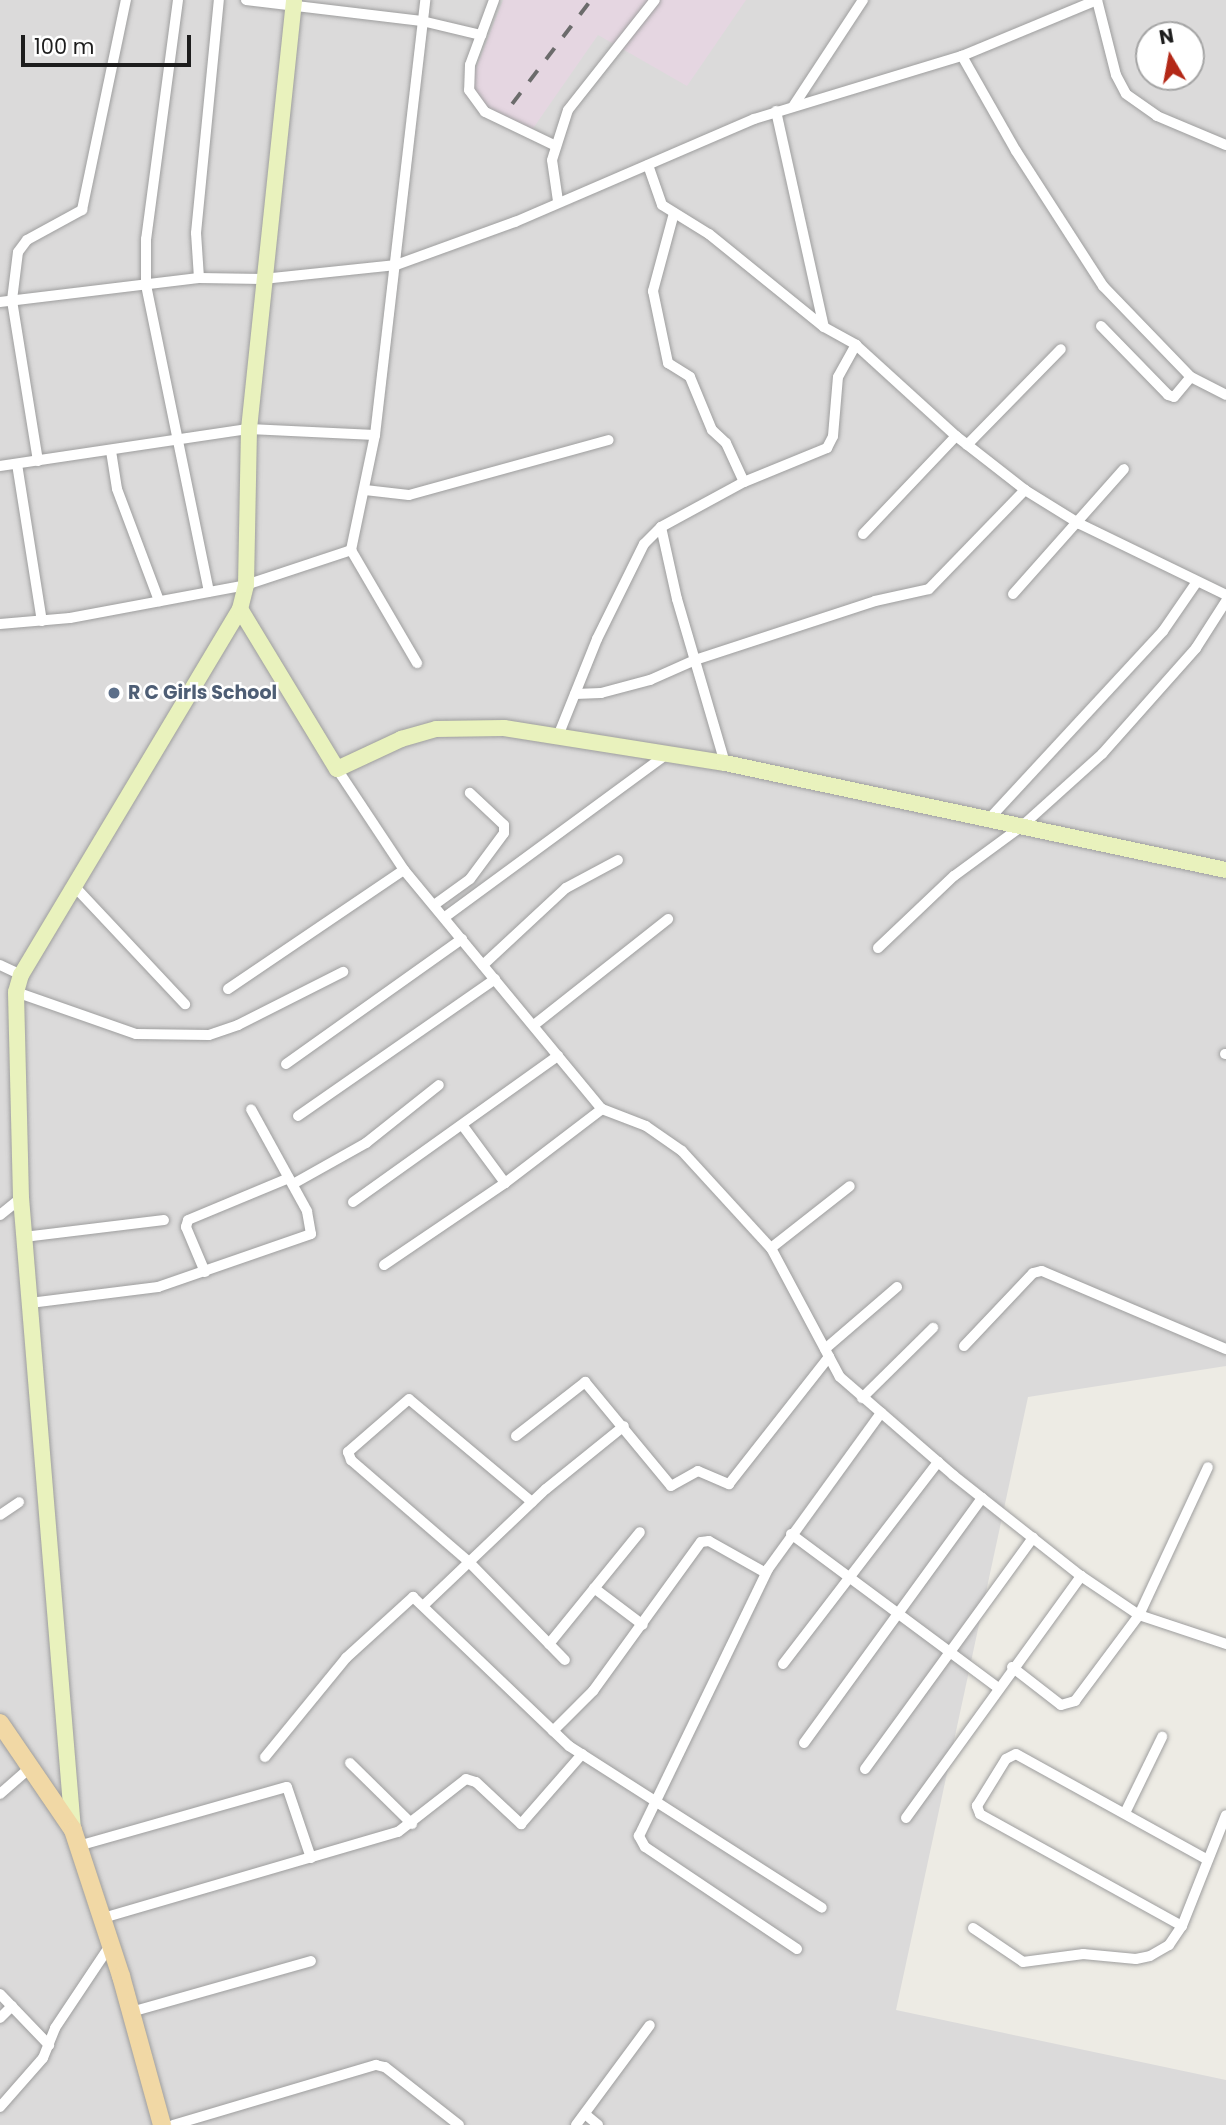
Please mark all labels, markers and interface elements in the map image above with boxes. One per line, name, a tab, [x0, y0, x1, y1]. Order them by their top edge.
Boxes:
scale bar	[24, 21, 194, 65]
north arrow	[1135, 21, 1205, 91]
text: N	[1157, 22, 1176, 51]
text: 100 m	[34, 32, 94, 61]
place label: R C Girls School	[128, 682, 277, 704]
marker: R C Girls School	[106, 685, 122, 701]

